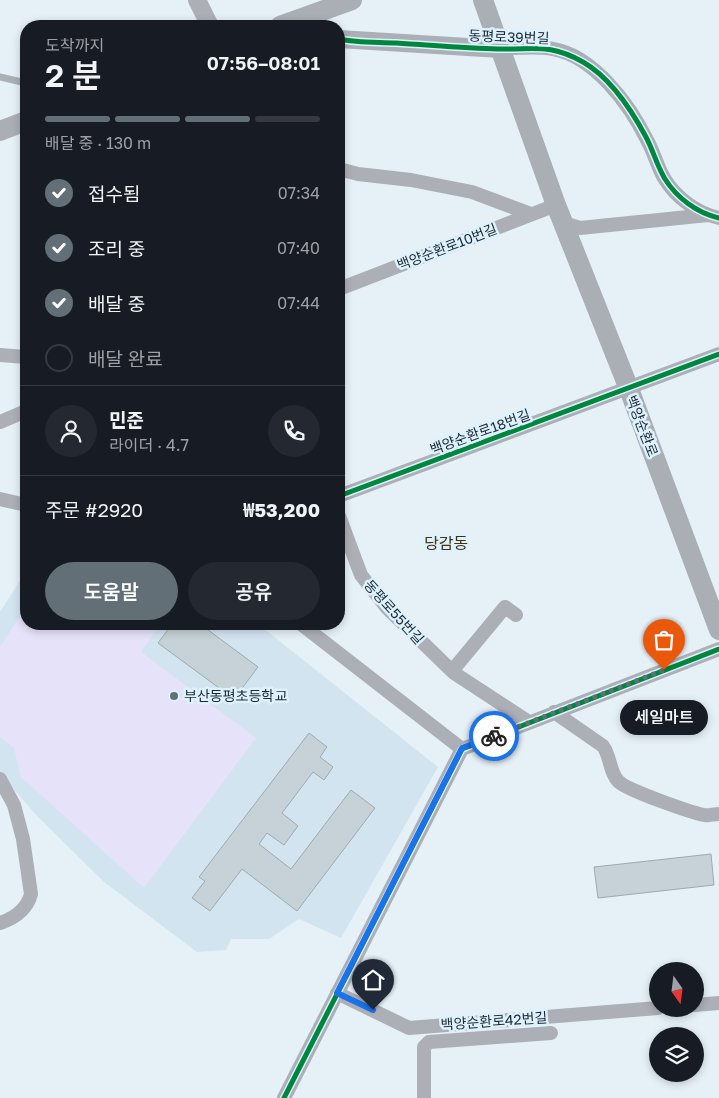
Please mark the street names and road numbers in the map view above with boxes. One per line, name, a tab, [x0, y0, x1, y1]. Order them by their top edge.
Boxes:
street label: 동평로39번길	[468, 27, 550, 46]
street label: 백양순환로10번길	[394, 220, 499, 273]
street label: 백양순환로	[623, 393, 662, 459]
street label: 백양순환로18번길	[427, 406, 532, 458]
street label: 동평로55번길	[361, 576, 428, 647]
street label: 백양순환로42번길	[440, 1008, 548, 1033]

